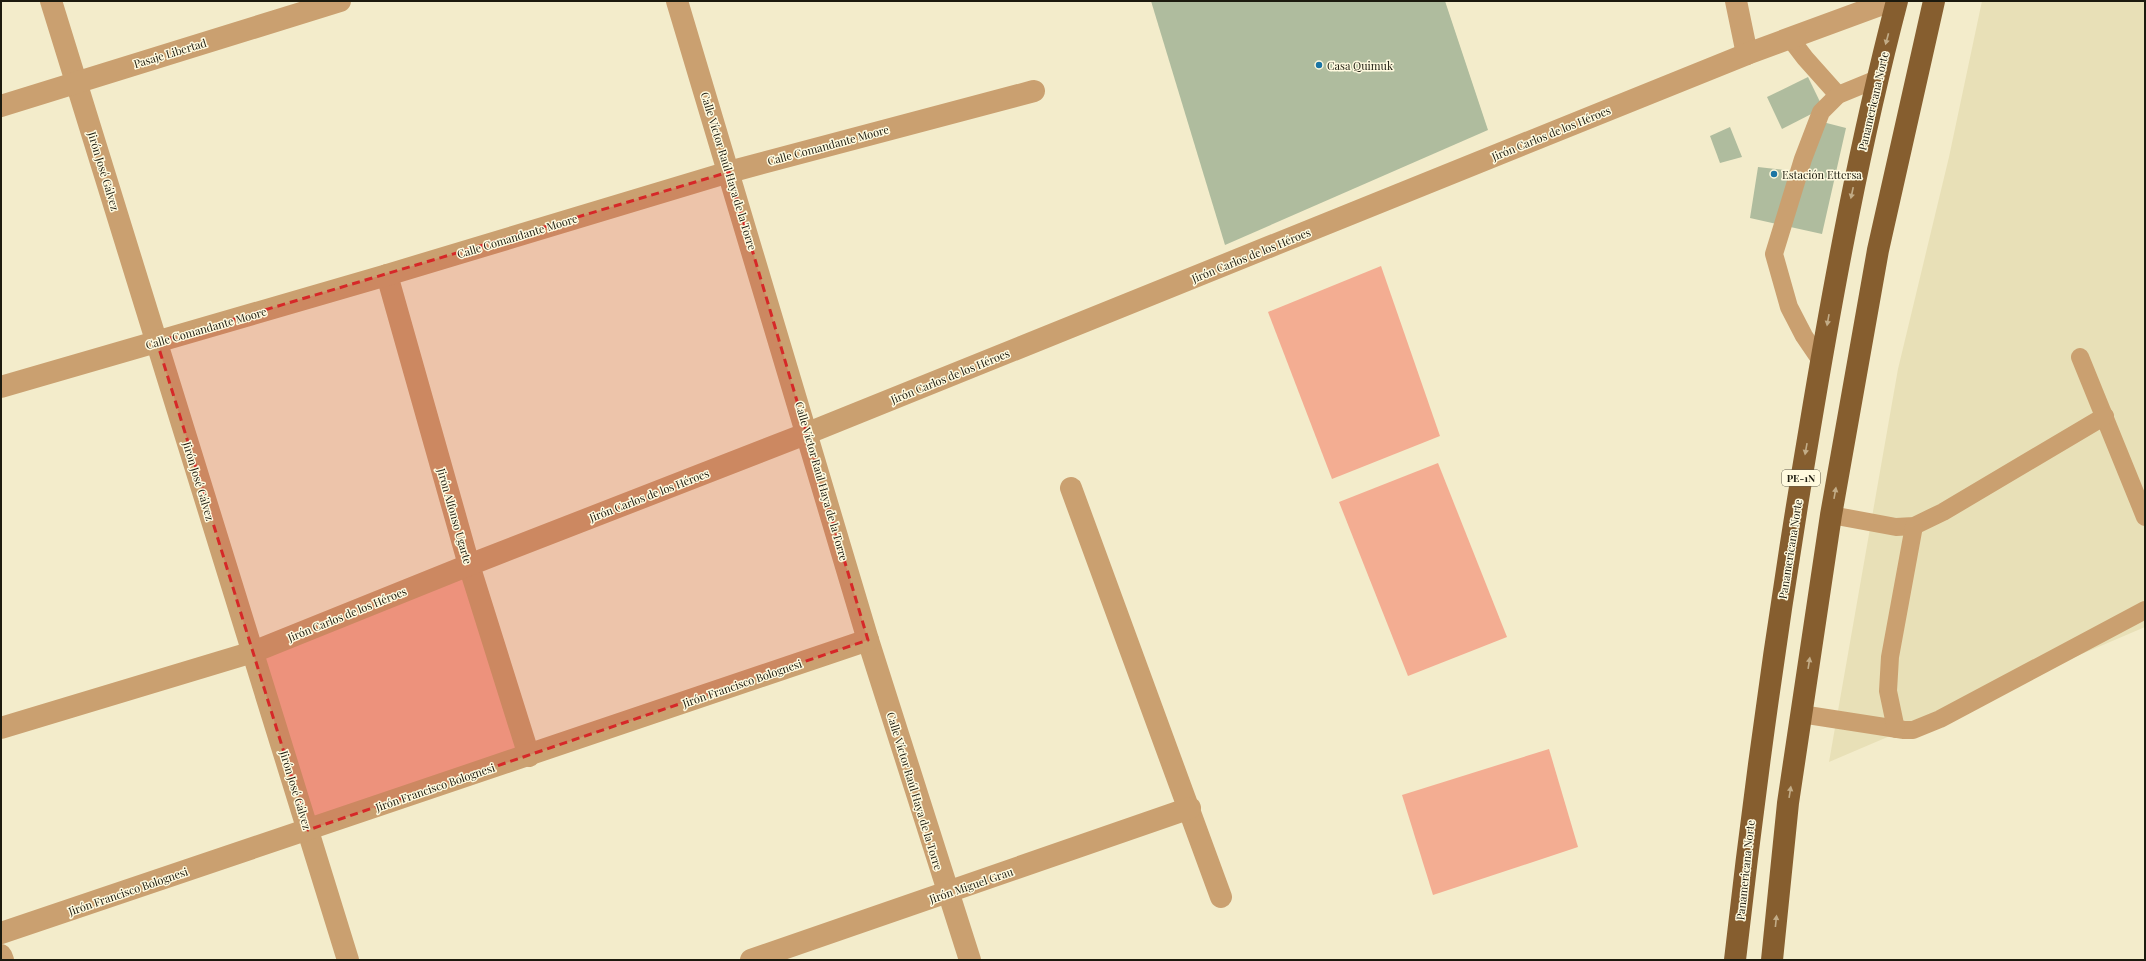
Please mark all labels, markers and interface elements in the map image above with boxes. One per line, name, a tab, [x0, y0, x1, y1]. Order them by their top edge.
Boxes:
one-way arrow	[1884, 33, 1890, 45]
street label: Pasaje Libertad	[132, 35, 209, 71]
street label: Panamericana Norte	[1854, 50, 1892, 152]
place label: Casa Quimuk	[1327, 58, 1393, 73]
marker: Casa Quimuk	[1314, 60, 1324, 70]
street label: Calle Víctor Raúl Haya de la Torre	[698, 90, 760, 252]
street label: Jirón Carlos de los Héroes	[1488, 102, 1613, 164]
street label: Calle Comandante Moore	[766, 121, 891, 168]
street label: Jirón José Gálvez	[85, 129, 123, 212]
place label: Estación Ettersa	[1782, 167, 1862, 182]
marker: Estación Ettersa	[1769, 169, 1779, 179]
one-way arrow	[1849, 187, 1855, 199]
street label: Calle Comandante Moore	[455, 210, 579, 261]
street label: Jirón Carlos de los Héroes	[1188, 224, 1313, 286]
street label: Calle Comandante Moore	[144, 303, 269, 352]
one-way arrow	[1825, 314, 1831, 327]
street label: Jirón Carlos de los Héroes	[887, 345, 1012, 407]
street label: Calle Víctor Raúl Haya de la Torre	[792, 400, 852, 563]
street label: Jirón José Gálvez	[180, 439, 218, 522]
one-way arrow	[1803, 443, 1809, 455]
street label: Jirón Alfonso Ugarte	[434, 465, 476, 566]
street label: Jirón Carlos de los Héroes	[586, 465, 711, 525]
road number: PE-1N	[1782, 470, 1820, 486]
one-way arrow	[1832, 487, 1838, 500]
street label: Panamericana Norte	[1775, 498, 1805, 600]
street label: Jirón Carlos de los Héroes	[284, 583, 409, 645]
street label: Jirón Francisco Bolognesi	[679, 655, 804, 711]
one-way arrow	[1806, 657, 1812, 669]
street label: Calle Víctor Raúl Haya de la Torre	[884, 710, 946, 872]
street label: Jirón José Gálvez	[277, 748, 315, 831]
street label: Jirón Francisco Bolognesi	[372, 759, 497, 815]
one-way arrow	[1787, 786, 1793, 798]
street label: Panamericana Norte	[1732, 819, 1758, 921]
street label: Jirón Francisco Bolognesi	[65, 863, 190, 919]
street label: Jirón Miguel Grau	[926, 863, 1015, 907]
one-way arrow	[1773, 915, 1779, 927]

